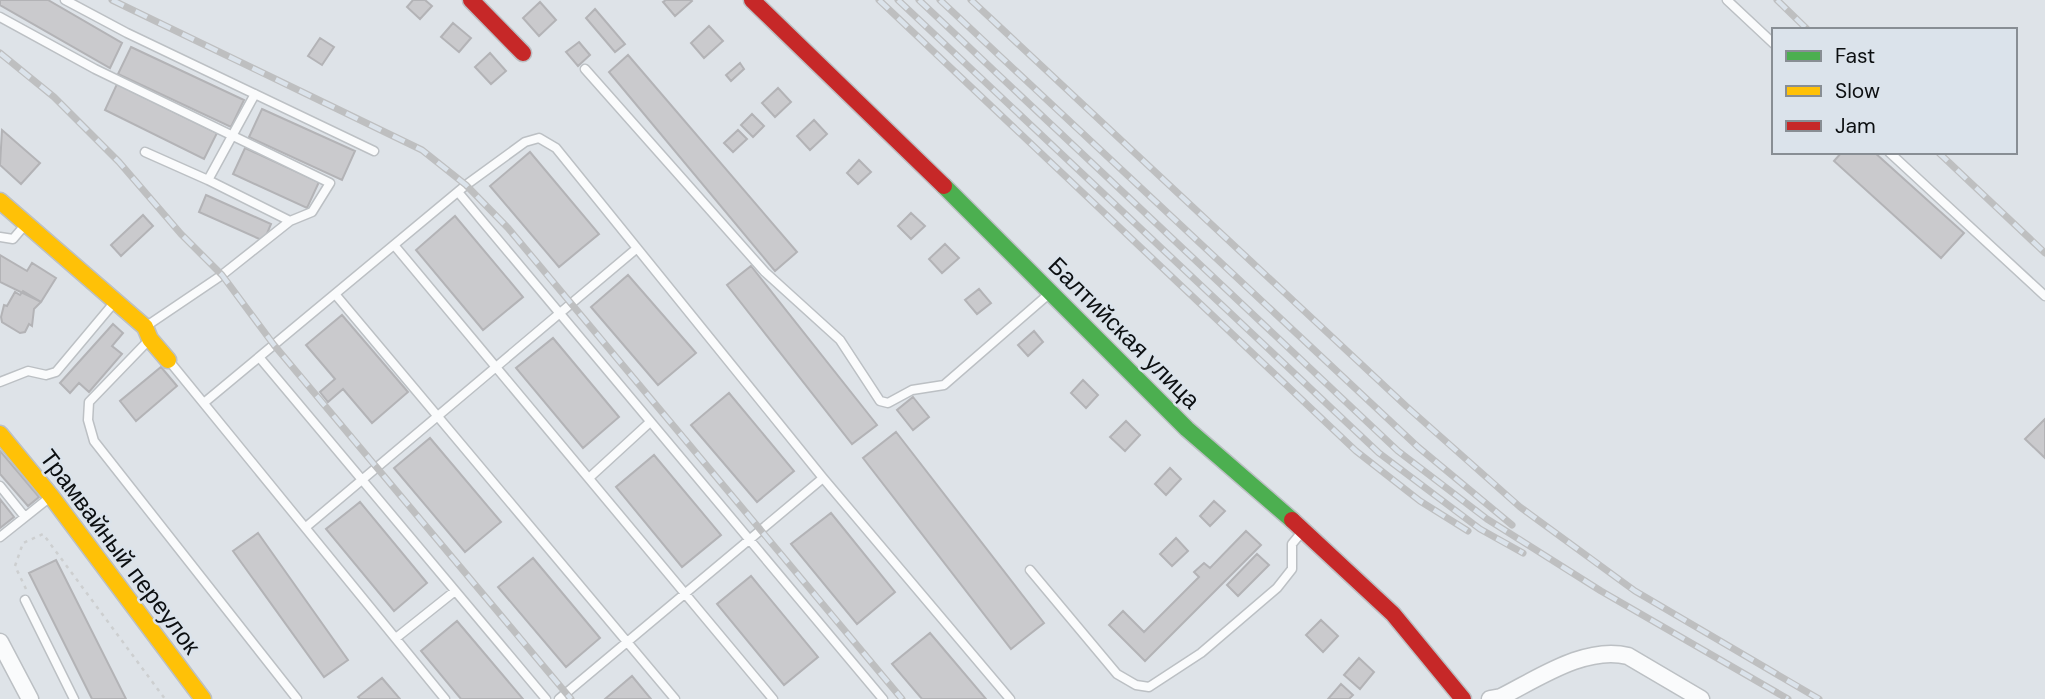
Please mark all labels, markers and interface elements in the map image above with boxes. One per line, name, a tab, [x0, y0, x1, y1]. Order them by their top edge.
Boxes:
legend	[1772, 28, 2017, 154]
text: Fast	[1835, 42, 1875, 70]
text: Slow	[1835, 77, 1880, 105]
text: Jam	[1835, 112, 1876, 140]
street label: Балтийская улица	[1042, 250, 1207, 416]
street label: Трамвайный переулок	[33, 443, 208, 661]

